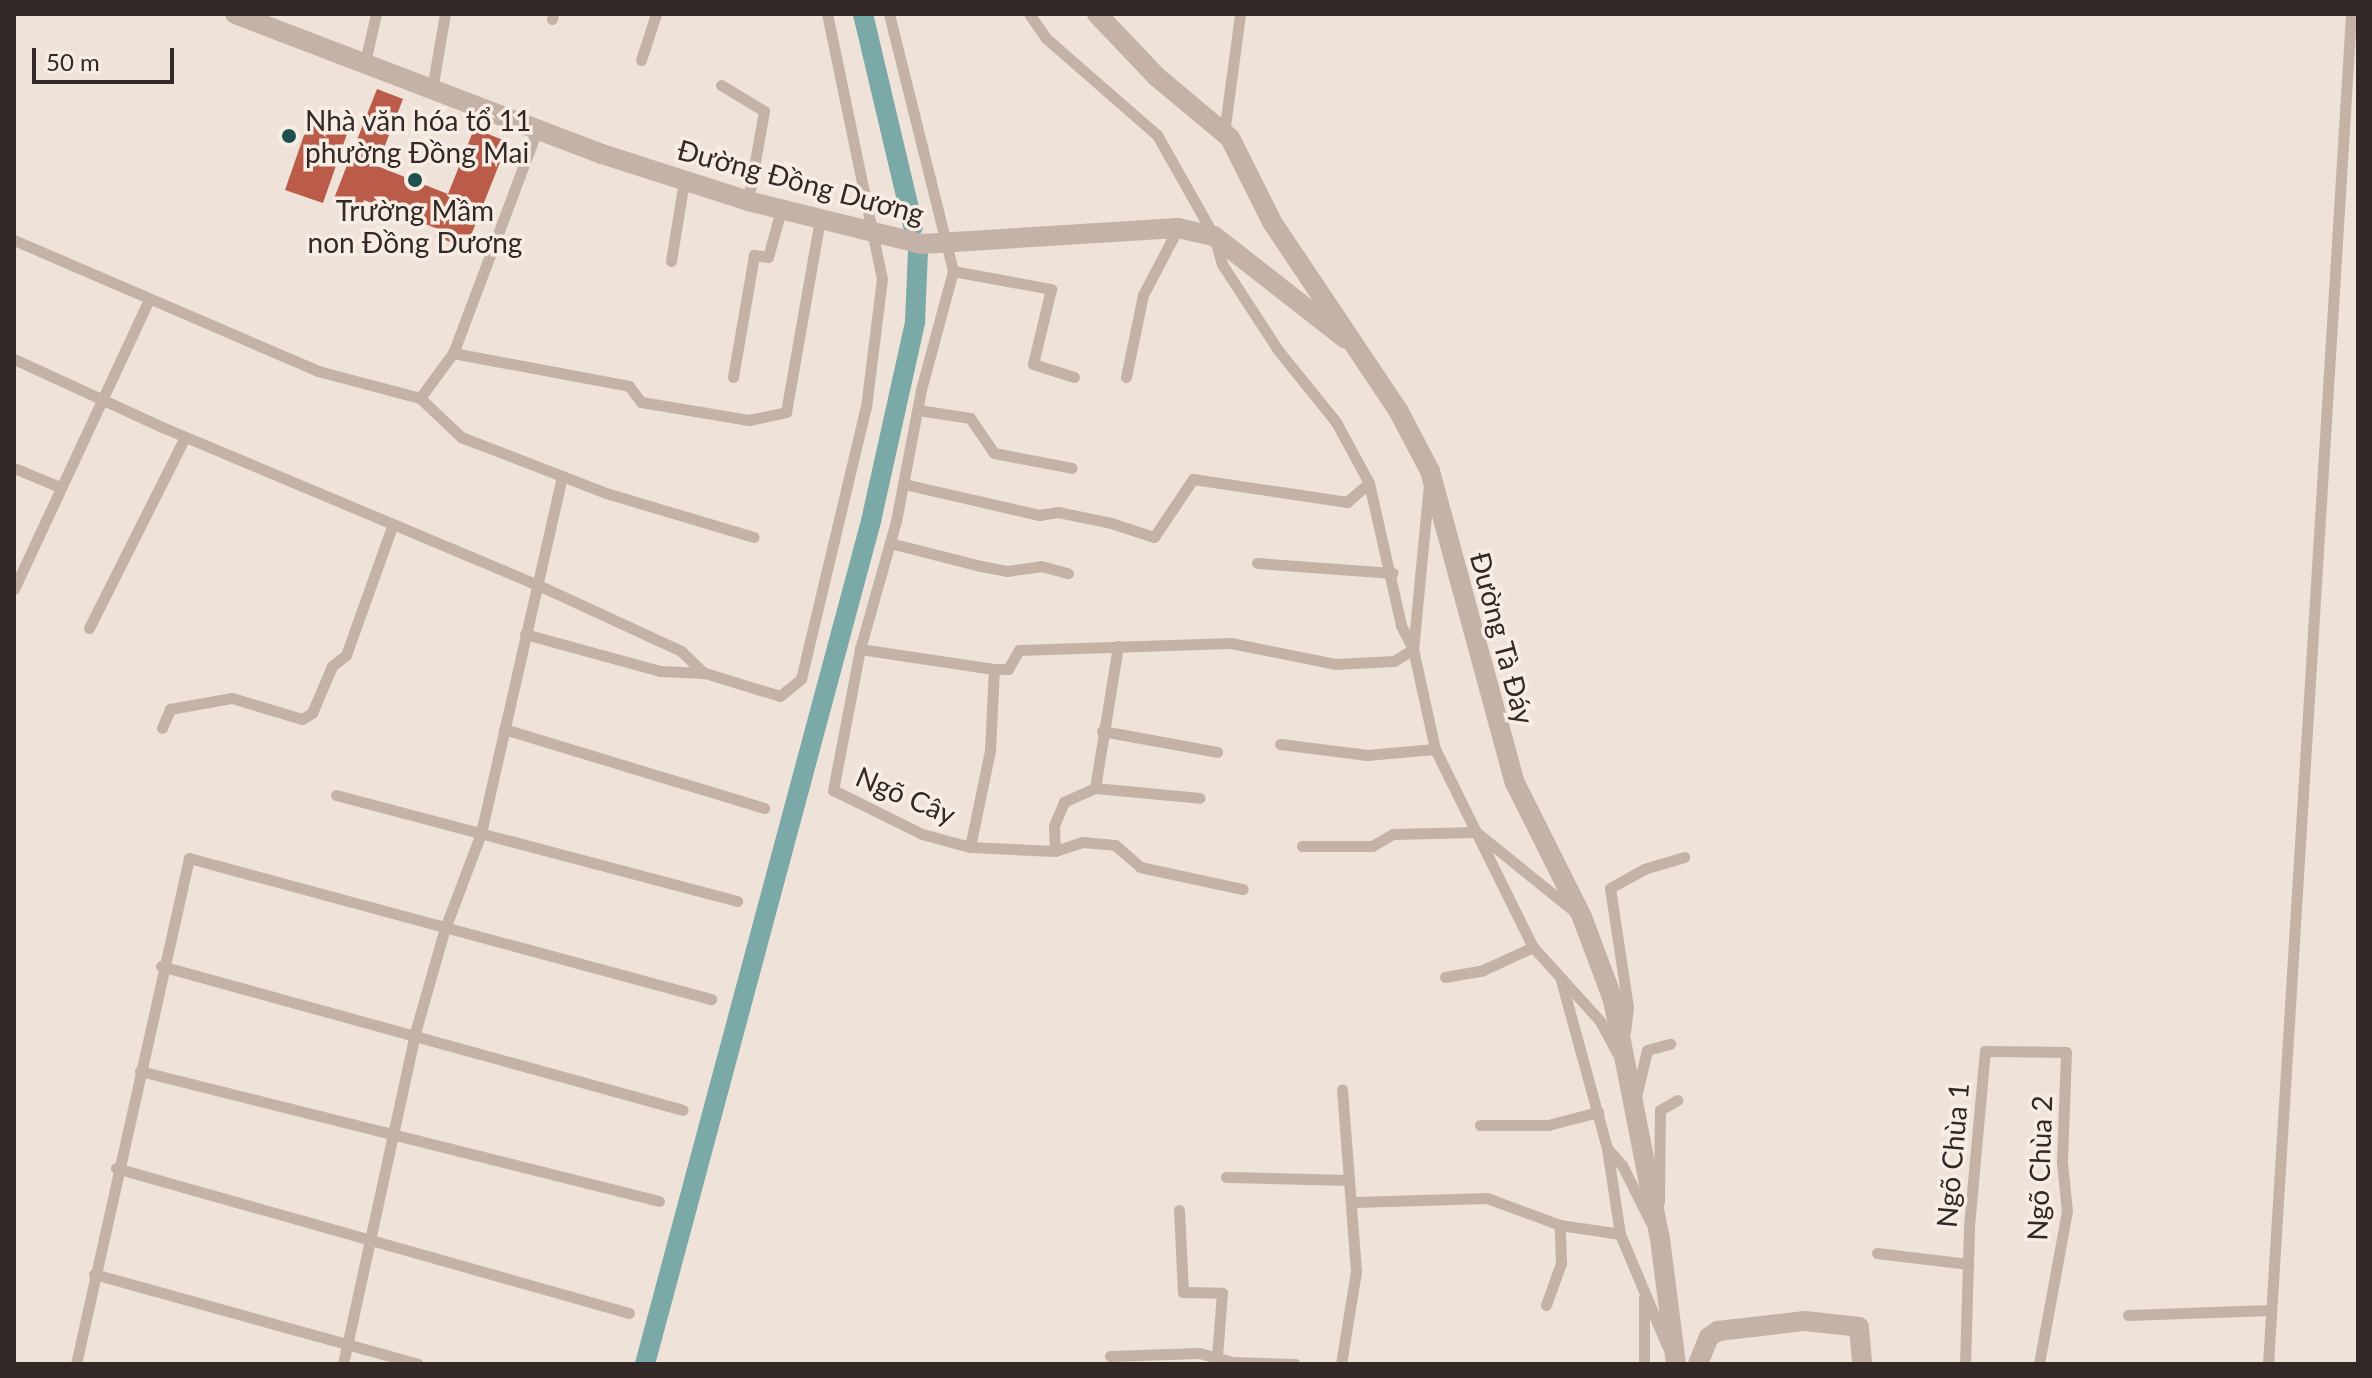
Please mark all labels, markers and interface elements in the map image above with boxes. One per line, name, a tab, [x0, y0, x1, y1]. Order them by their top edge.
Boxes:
scale bar	[36, 32, 178, 82]
text: 50 m	[46, 47, 100, 76]
place label: Nhà văn hóa tổ 11 phường Đồng Mai	[305, 103, 532, 169]
marker: Nhà văn hóa tổ 11 phường Đồng Mai	[280, 127, 298, 145]
street label: Đường Đồng Dương	[674, 132, 928, 230]
marker: Trường Mầm non Đồng Dương	[406, 171, 424, 189]
place label: Trường Mầm non Đồng Dương	[308, 193, 522, 259]
street label: Đường Tà Đáy	[1464, 548, 1542, 728]
street label: Ngõ Cây	[851, 759, 961, 831]
street label: Ngõ Chùa 1	[1929, 1081, 1975, 1229]
street label: Ngõ Chùa 2	[2020, 1095, 2058, 1241]

